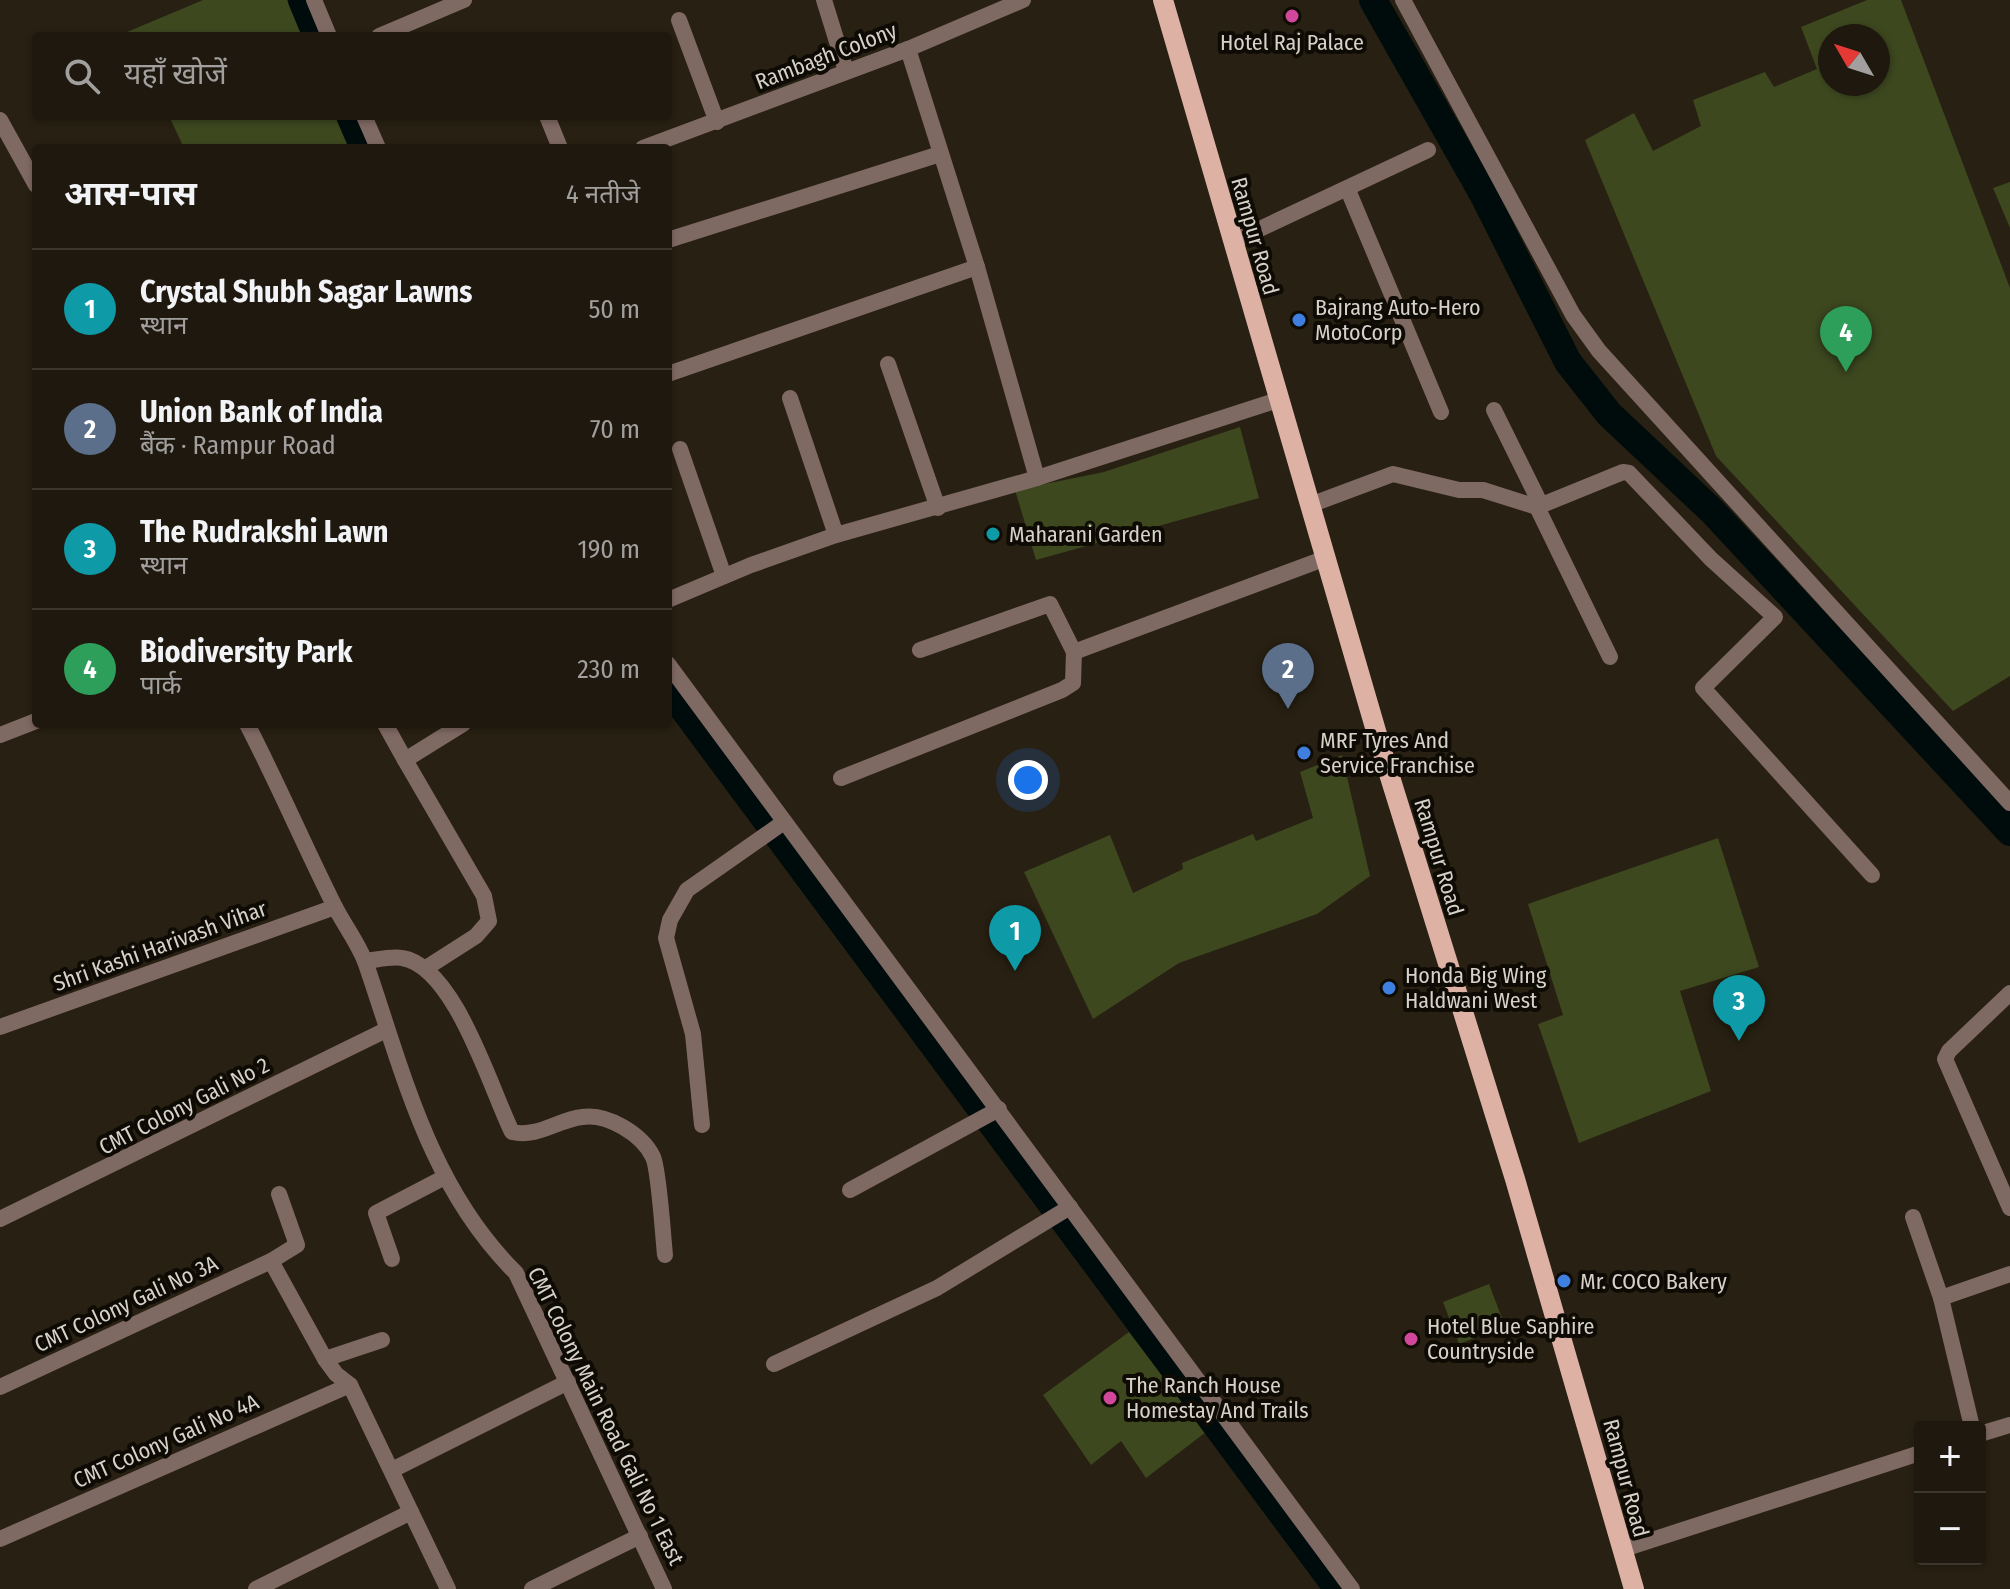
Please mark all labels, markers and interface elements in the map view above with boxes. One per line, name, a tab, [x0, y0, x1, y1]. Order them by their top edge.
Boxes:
marker: Hotel Raj Palace	[1283, 7, 1301, 25]
street label: Rambagh Colony	[751, 17, 901, 95]
north arrow	[1818, 24, 1890, 96]
place label: Hotel Raj Palace	[1220, 29, 1364, 56]
search box	[32, 32, 672, 120]
icon: search	[60, 54, 104, 98]
text: यहाँ खोजें	[124, 56, 227, 92]
text: आस-पास	[64, 173, 197, 214]
street label: Rampur Road	[1225, 174, 1285, 298]
text: 4 नतीजे	[566, 179, 640, 210]
text: Crystal Shubh Sagar Lawns	[140, 274, 472, 310]
text: 1	[85, 294, 96, 325]
text: 50 m	[588, 294, 640, 325]
place label: Bajrang Auto-Hero MotoCorp	[1315, 294, 1481, 346]
pin: 4	[1820, 306, 1872, 372]
text: स्थान	[140, 310, 187, 341]
marker: Bajrang Auto-Hero MotoCorp	[1290, 311, 1308, 329]
text: Union Bank of India	[140, 394, 383, 430]
text: 2	[84, 414, 96, 445]
text: 70 m	[590, 414, 640, 445]
text: बैंक · Rampur Road	[140, 430, 336, 461]
text: The Rudrakshi Lawn	[140, 514, 389, 550]
place label: Maharani Garden	[1009, 521, 1163, 548]
marker: Maharani Garden	[984, 525, 1002, 543]
text: 3	[84, 534, 96, 565]
text: 190 m	[578, 534, 640, 565]
text: स्थान	[140, 550, 187, 581]
text: Biodiversity Park	[140, 634, 352, 670]
pin: 2	[1262, 643, 1314, 709]
text: 4	[83, 654, 97, 685]
text: 230 m	[577, 654, 640, 685]
text: पार्क	[140, 670, 181, 701]
place label: MRF Tyres And Service Franchise	[1320, 727, 1475, 779]
marker: MRF Tyres And Service Franchise	[1295, 744, 1313, 762]
your location	[1008, 760, 1048, 800]
street label: Rampur Road	[1408, 795, 1470, 919]
street label: Shri Kashi Harivash Vihar	[50, 895, 271, 997]
pin: 1	[989, 905, 1041, 971]
place label: Honda Big Wing Haldwani West	[1405, 962, 1547, 1014]
pin: 3	[1713, 975, 1765, 1041]
marker: Honda Big Wing Haldwani West	[1380, 979, 1398, 997]
street label: CMT Colony Gali No 2	[94, 1051, 274, 1161]
street label: CMT Colony Gali No 3A	[30, 1250, 222, 1358]
street label: CMT Colony Main Road Gali No 1 East	[522, 1263, 690, 1570]
place label: Mr. COCO Bakery	[1580, 1268, 1727, 1295]
marker: Mr. COCO Bakery	[1555, 1272, 1573, 1290]
place label: Hotel Blue Saphire Countryside	[1427, 1313, 1594, 1365]
marker: Hotel Blue Saphire Countryside	[1402, 1330, 1420, 1348]
place label: The Ranch House Homestay And Trails	[1126, 1372, 1309, 1424]
street label: CMT Colony Gali No 4A	[69, 1388, 263, 1494]
marker: The Ranch House Homestay And Trails	[1101, 1389, 1119, 1407]
street label: Rampur Road	[1597, 1416, 1655, 1540]
map controls	[1914, 1421, 1986, 1565]
button: +	[1914, 1421, 1986, 1493]
button: −	[1914, 1493, 1986, 1565]

